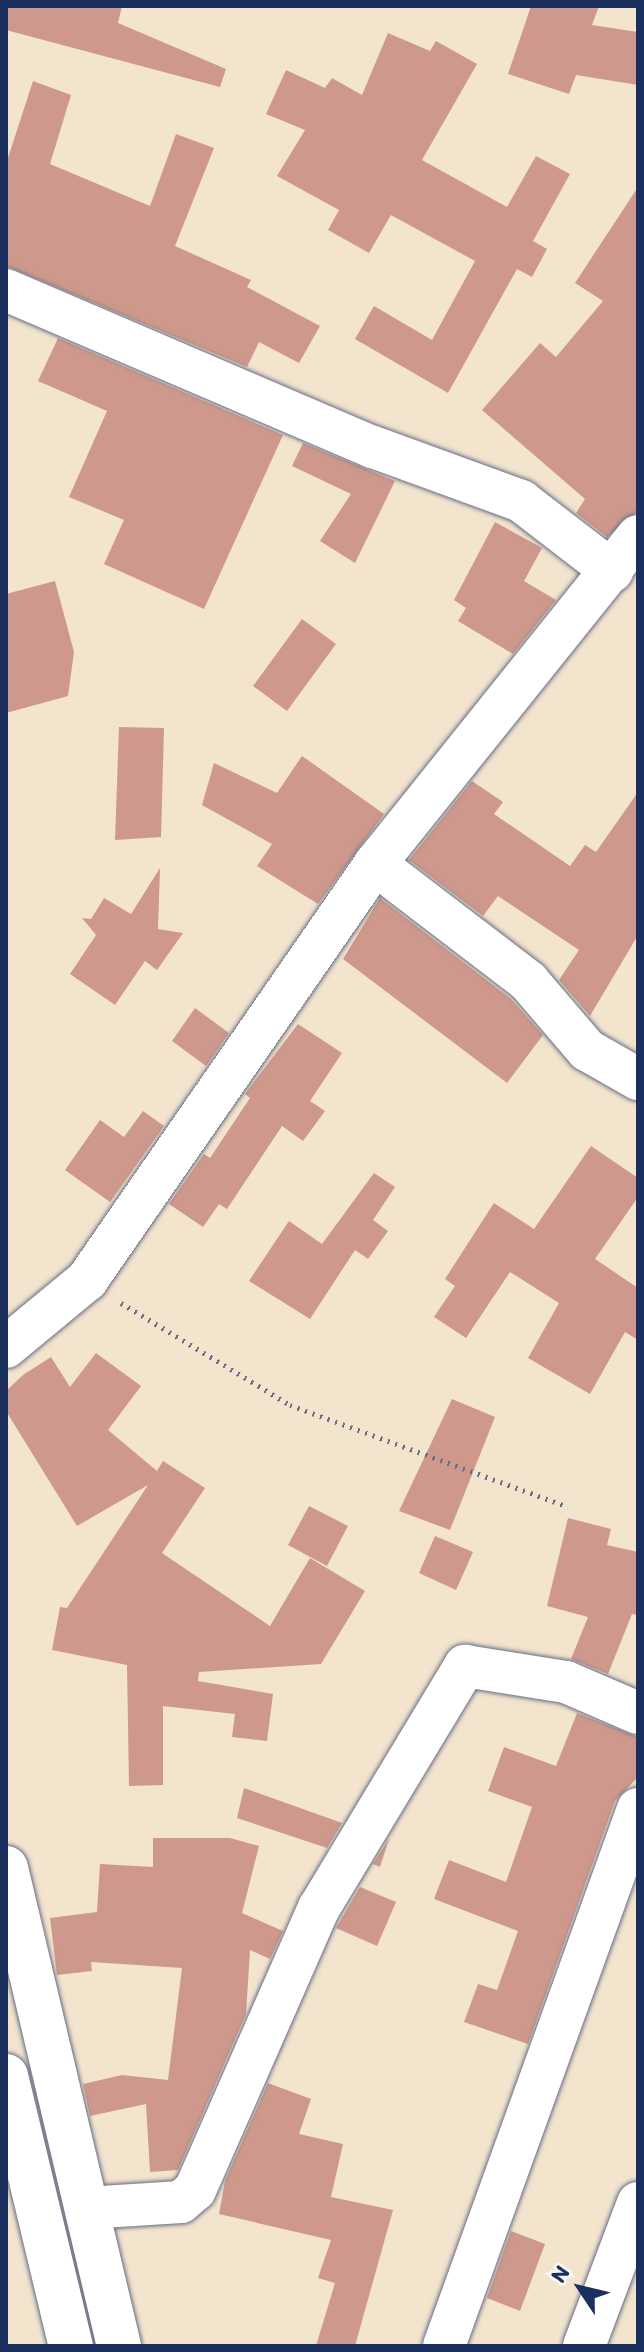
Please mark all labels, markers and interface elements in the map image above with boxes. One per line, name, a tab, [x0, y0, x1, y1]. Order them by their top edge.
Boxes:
north arrow	[540, 2248, 620, 2328]
text: N	[545, 2260, 575, 2288]

